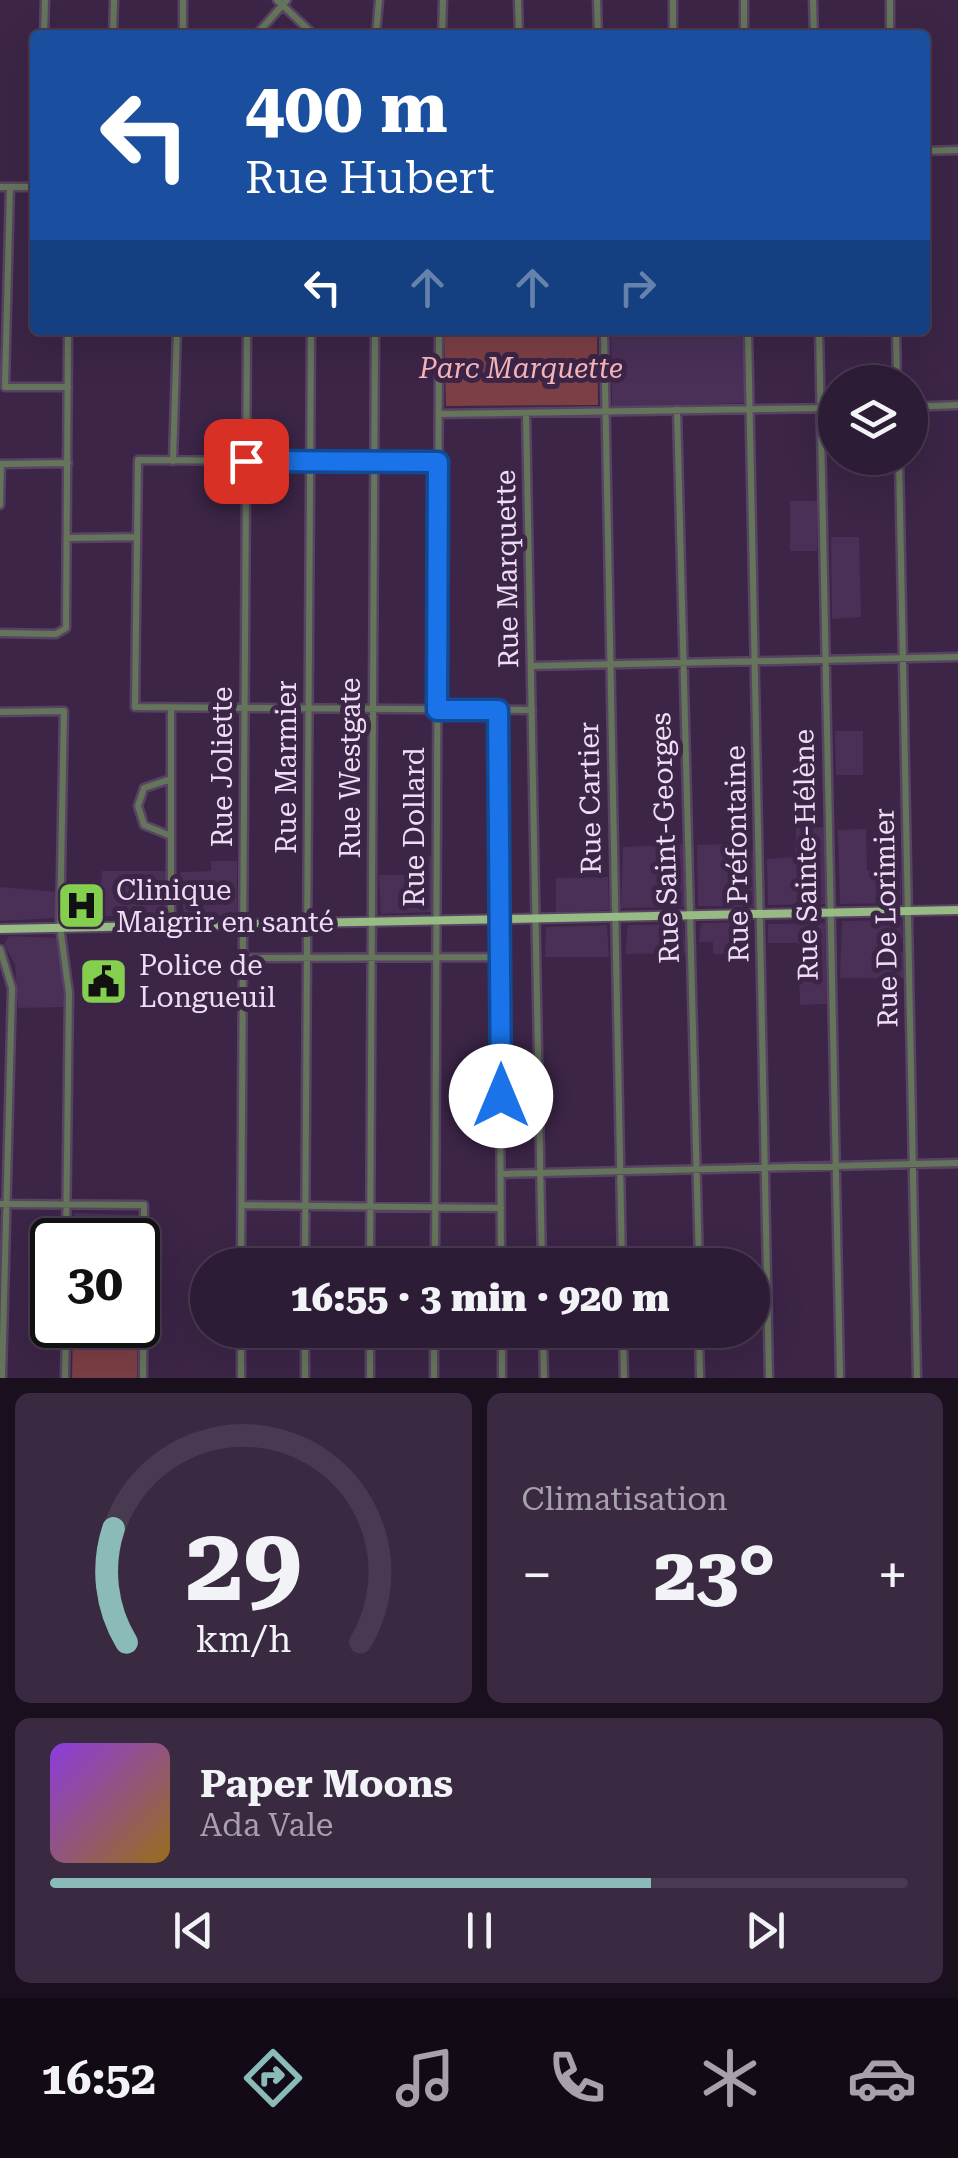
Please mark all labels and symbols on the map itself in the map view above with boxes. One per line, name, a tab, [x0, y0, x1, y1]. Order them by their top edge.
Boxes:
park label: Parc Marquette	[418, 352, 623, 385]
pin	[204, 419, 289, 504]
street label: Rue Marquette	[489, 469, 525, 669]
street label: Rue Westgate	[334, 678, 367, 858]
street label: Rue Marmier	[270, 680, 303, 854]
street label: Rue Joliette	[206, 687, 239, 847]
street label: Rue Saint-Georges	[644, 712, 686, 964]
street label: Rue Cartier	[572, 722, 608, 874]
street label: Rue Sainte-Hélène	[787, 729, 825, 981]
street label: Rue Préfontaine	[719, 745, 755, 963]
street label: Rue Dollard	[398, 747, 431, 907]
street label: Rue De Lorimier	[868, 808, 904, 1028]
place label: Clinique Maigrir en santé	[116, 874, 334, 939]
hospital icon: Clinique Maigrir en santé	[55, 880, 107, 932]
place label: Police de Longueuil	[139, 949, 276, 1014]
public building icon: Police de Longueuil	[78, 955, 130, 1007]
position arrow	[449, 1044, 553, 1148]
speed limit sign: 30	[30, 1218, 160, 1348]

